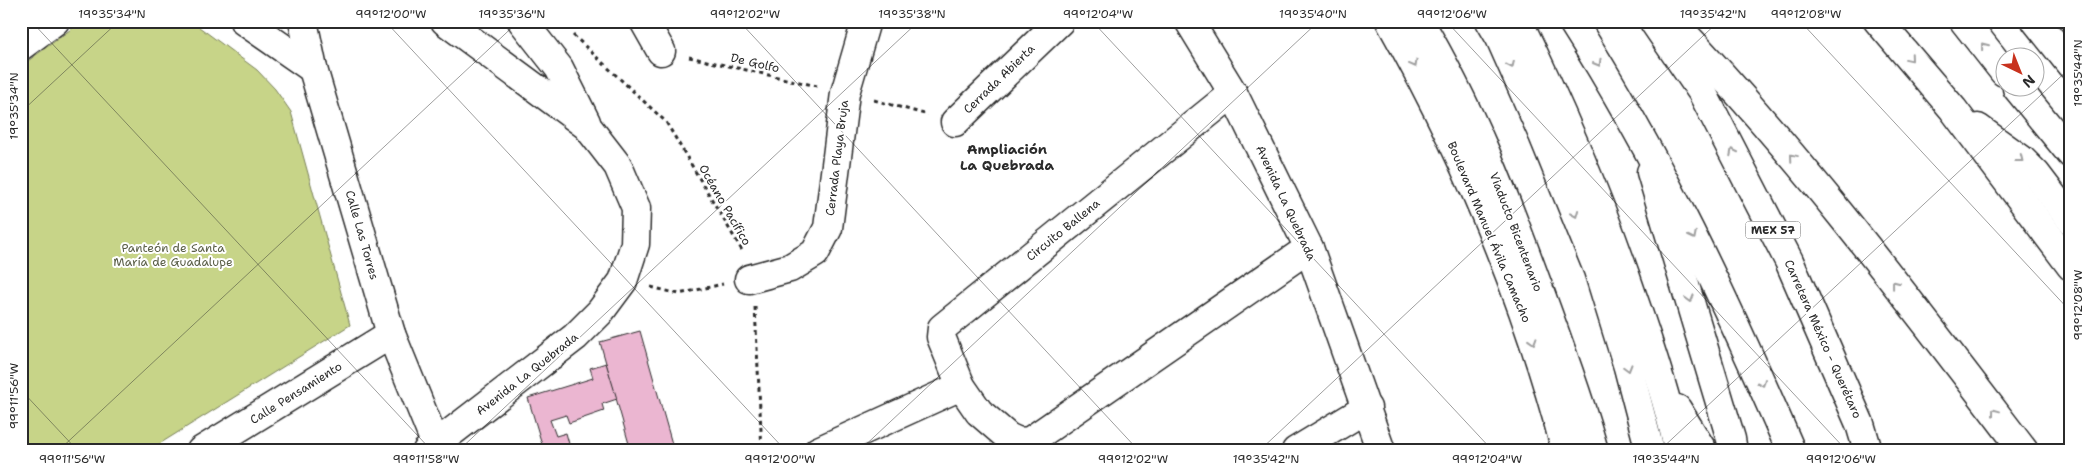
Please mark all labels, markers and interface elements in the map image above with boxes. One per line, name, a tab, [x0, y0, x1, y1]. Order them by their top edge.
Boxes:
text: 19°35'34"N	[78, 6, 146, 22]
text: 99°12'00"W	[355, 6, 427, 22]
text: 19°35'36"N	[479, 6, 545, 22]
text: 99°12'02"W	[710, 6, 780, 22]
text: 19°35'38"N	[878, 6, 946, 22]
text: 99°12'04"W	[1063, 6, 1133, 22]
text: 19°35'40"N	[1279, 6, 1347, 22]
text: 99°12'06"W	[1417, 6, 1487, 22]
text: 19°35'42"N	[1680, 6, 1746, 22]
text: 99°12'08"W	[1771, 6, 1841, 22]
text: 19°35'44"N	[2070, 39, 2086, 107]
street label: Cerrada Abierta	[960, 40, 1039, 117]
one-way arrow	[1981, 43, 1990, 52]
north arrow	[1994, 48, 2044, 98]
street label: De Golfo	[729, 50, 781, 76]
one-way arrow	[1904, 53, 1913, 62]
one-way arrow	[1592, 57, 1602, 66]
one-way arrow	[1408, 58, 1418, 67]
one-way arrow	[1505, 60, 1516, 69]
text: N	[2019, 71, 2039, 92]
text: 19°35'34"N	[6, 72, 22, 140]
street label: Cerrada Playa Bruja	[822, 99, 852, 217]
street label: Boulevard Manuel Ávila Camacho	[1443, 139, 1535, 325]
district label: Ampliación La Quebrada	[960, 140, 1054, 174]
street label: Avenida La Quebrada	[1252, 143, 1320, 264]
one-way arrow	[1729, 148, 1739, 157]
one-way arrow	[2014, 153, 2023, 162]
one-way arrow	[1790, 154, 1799, 163]
street label: Océano Pacífico	[695, 162, 755, 248]
street label: Viaducto Bicentenario	[1486, 170, 1546, 294]
street label: Calle Las Torres	[342, 188, 382, 282]
street label: Circuito Ballena	[1023, 195, 1104, 265]
one-way arrow	[1569, 209, 1580, 218]
road number: MEX 57	[1746, 222, 1800, 238]
one-way arrow	[1687, 231, 1697, 240]
park label: Panteón de Santa María de Guadalupe	[113, 240, 233, 270]
street label: Carretera México - Querétaro	[1781, 257, 1865, 421]
text: 99°12'08"W	[2070, 270, 2086, 340]
one-way arrow	[1892, 280, 1901, 290]
one-way arrow	[1684, 294, 1694, 303]
street label: Avenida La Quebrada	[473, 329, 582, 419]
one-way arrow	[1528, 337, 1538, 345]
street label: Calle Pensamiento	[247, 358, 345, 428]
text: 99°11'56"W	[6, 363, 22, 429]
one-way arrow	[1622, 363, 1632, 371]
one-way arrow	[1755, 378, 1766, 387]
one-way arrow	[1992, 408, 2001, 418]
text: 99°11'56"W	[39, 451, 105, 467]
text: 99°11'58"W	[392, 451, 460, 467]
text: 99°12'00"W	[744, 451, 816, 467]
text: 99°12'02"W	[1098, 451, 1168, 467]
text: 19°35'42"N	[1233, 451, 1299, 467]
text: 99°12'04"W	[1452, 451, 1522, 467]
text: 19°35'44"N	[1632, 451, 1700, 467]
text: 99°12'06"W	[1806, 451, 1876, 467]

